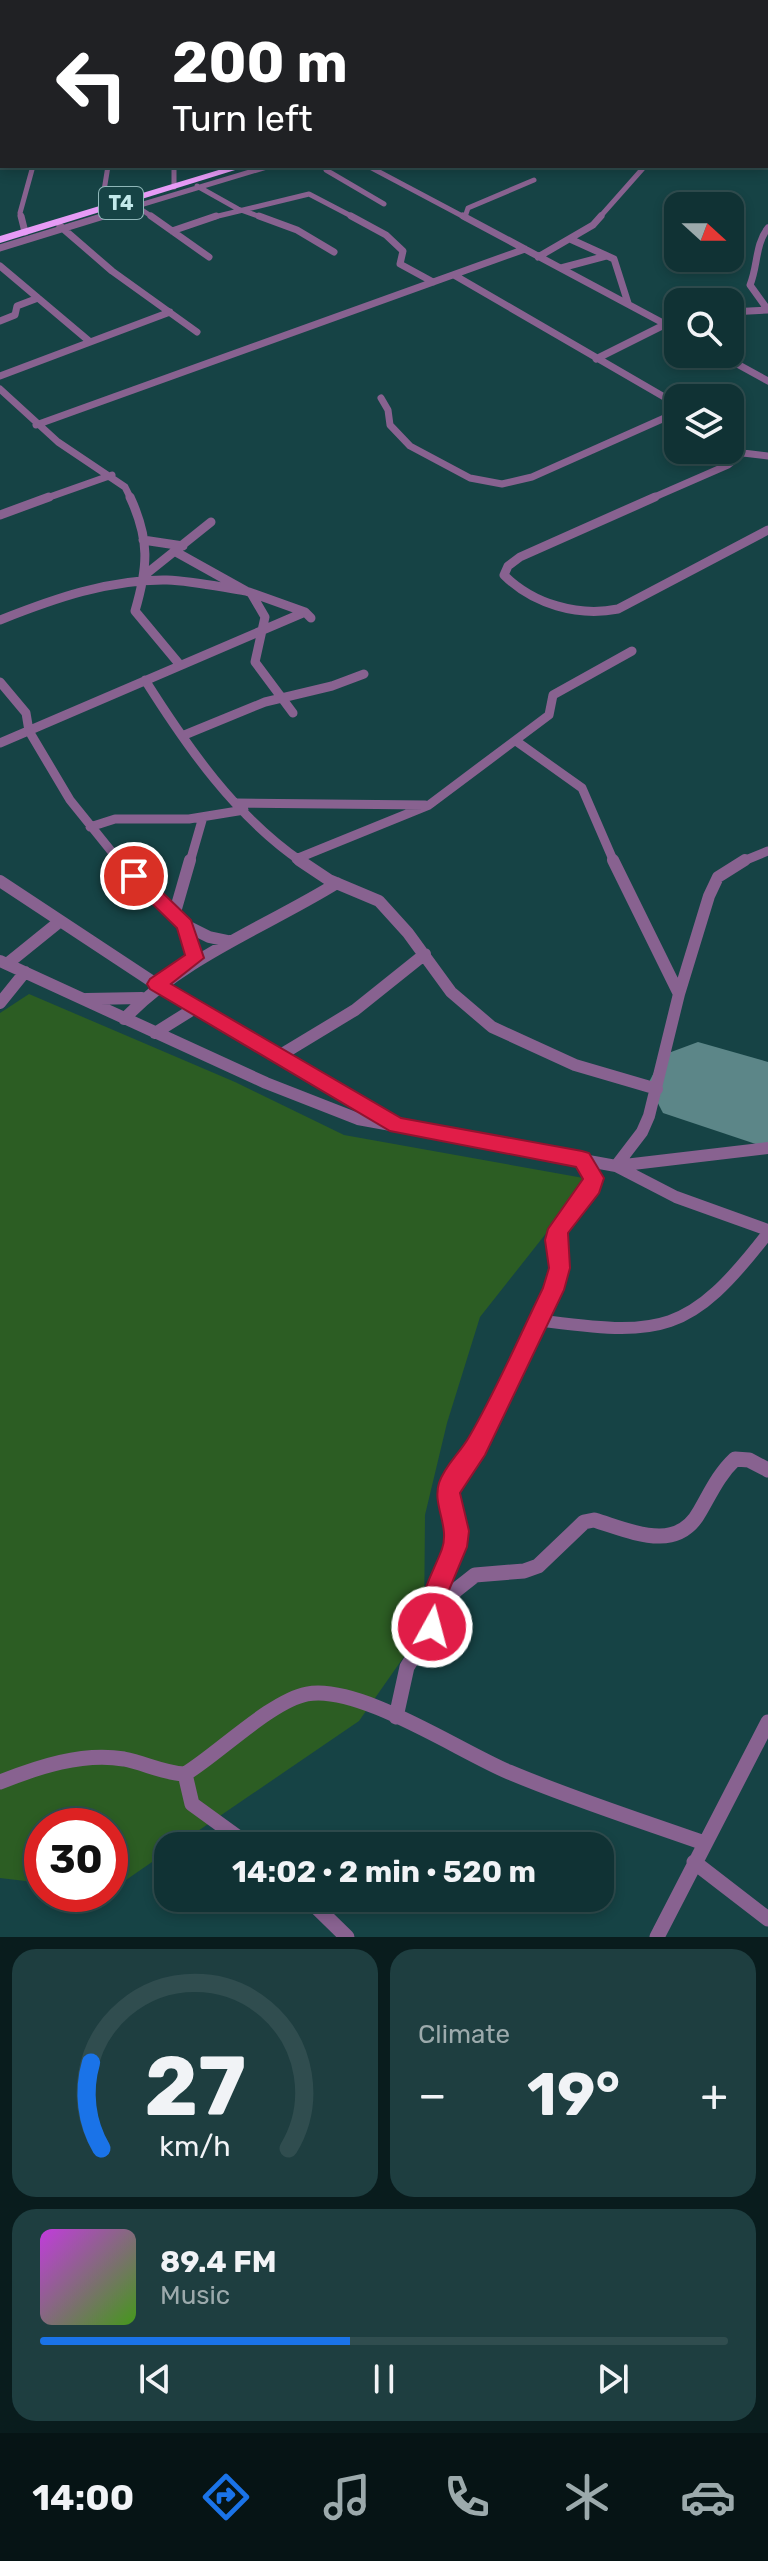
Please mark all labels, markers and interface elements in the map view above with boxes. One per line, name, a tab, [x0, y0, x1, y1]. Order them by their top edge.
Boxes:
text: 200 m	[172, 30, 348, 96]
icon: left	[40, 32, 144, 136]
text: Turn left	[172, 97, 313, 140]
road number: T4	[99, 187, 143, 219]
north arrow	[664, 192, 744, 272]
map controls	[664, 192, 744, 464]
button: search	[664, 288, 744, 368]
button: layers	[664, 384, 744, 464]
pin	[100, 842, 168, 910]
icon: arrive	[112, 854, 156, 898]
position arrow	[390, 1585, 474, 1669]
speed limit sign: 30	[24, 1808, 128, 1912]
text: 14:02 · 2 min · 520 m	[232, 1854, 536, 1890]
text: Climate	[418, 2019, 510, 2050]
text: 27	[144, 2037, 246, 2136]
text: 19°	[527, 2059, 620, 2130]
text: −	[418, 2069, 447, 2121]
text: +	[701, 2069, 728, 2121]
text: km/h	[159, 2129, 231, 2163]
text: 89.4 FM	[160, 2244, 277, 2280]
text: Music	[160, 2280, 230, 2311]
icon: previous	[133, 2357, 177, 2401]
icon: pause	[362, 2357, 406, 2401]
icon: next	[591, 2357, 635, 2401]
icon: directions	[198, 2469, 254, 2525]
icon: music	[319, 2469, 375, 2525]
icon: phone	[439, 2469, 495, 2525]
icon: climate	[559, 2469, 615, 2525]
icon: car	[680, 2469, 736, 2525]
text: 14:00	[32, 2476, 134, 2519]

